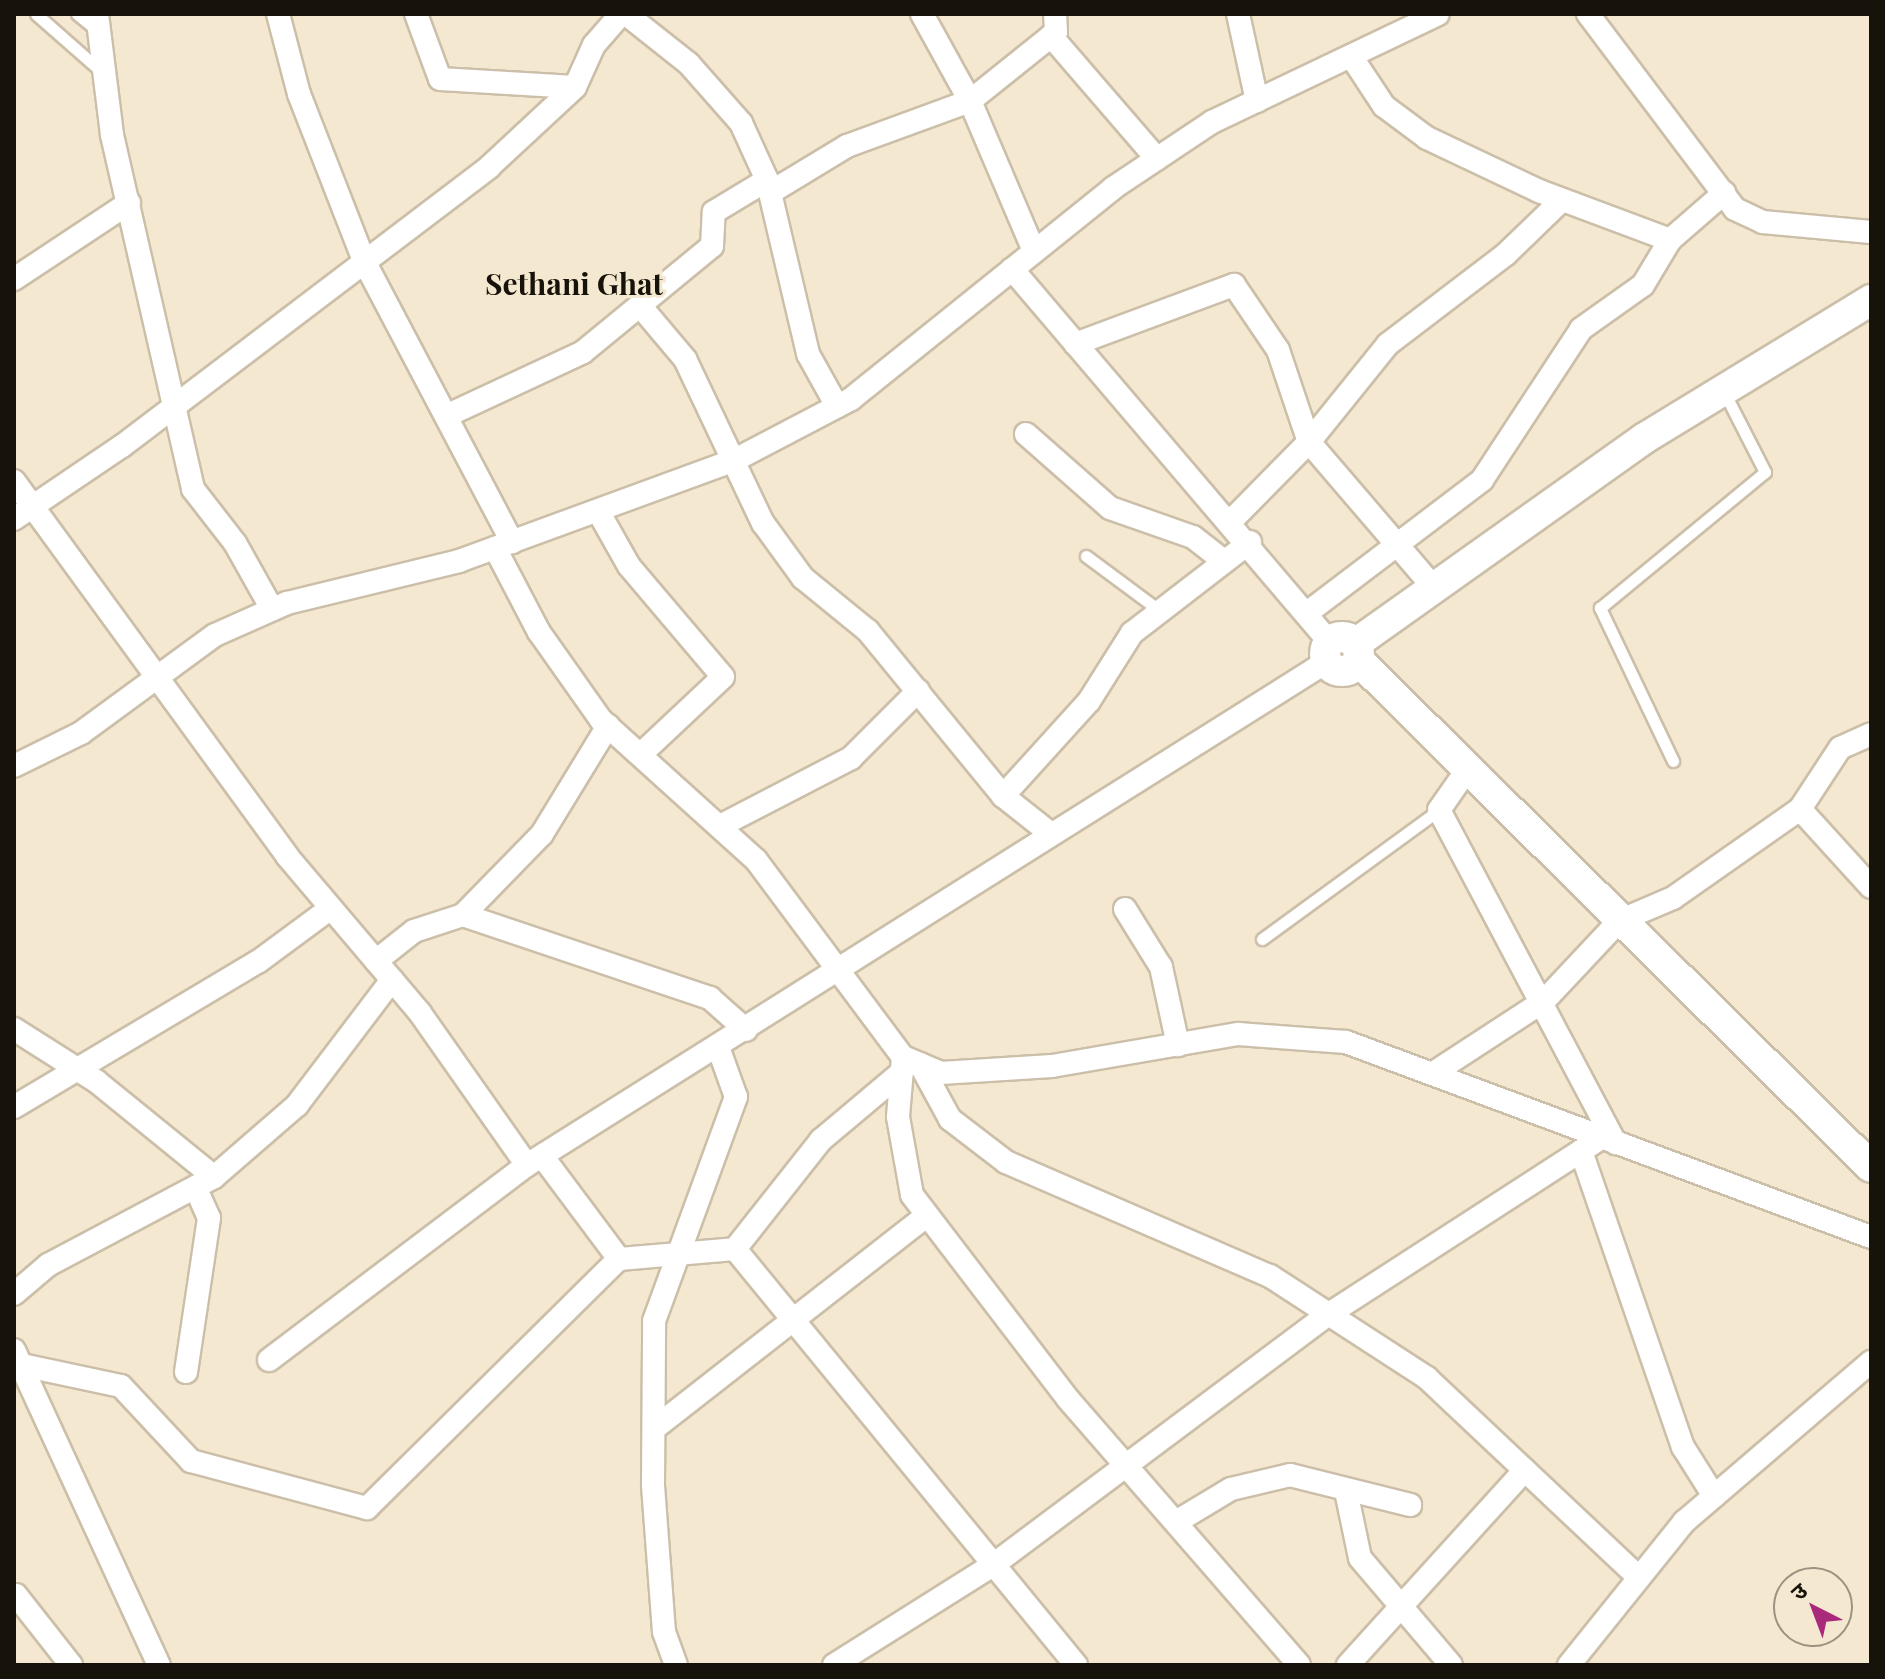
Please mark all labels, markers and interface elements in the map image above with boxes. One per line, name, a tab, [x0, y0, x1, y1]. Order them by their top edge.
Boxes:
district label: Sethani Ghat	[485, 265, 663, 301]
north arrow	[1773, 1567, 1853, 1647]
text: उ	[1783, 1575, 1813, 1606]

